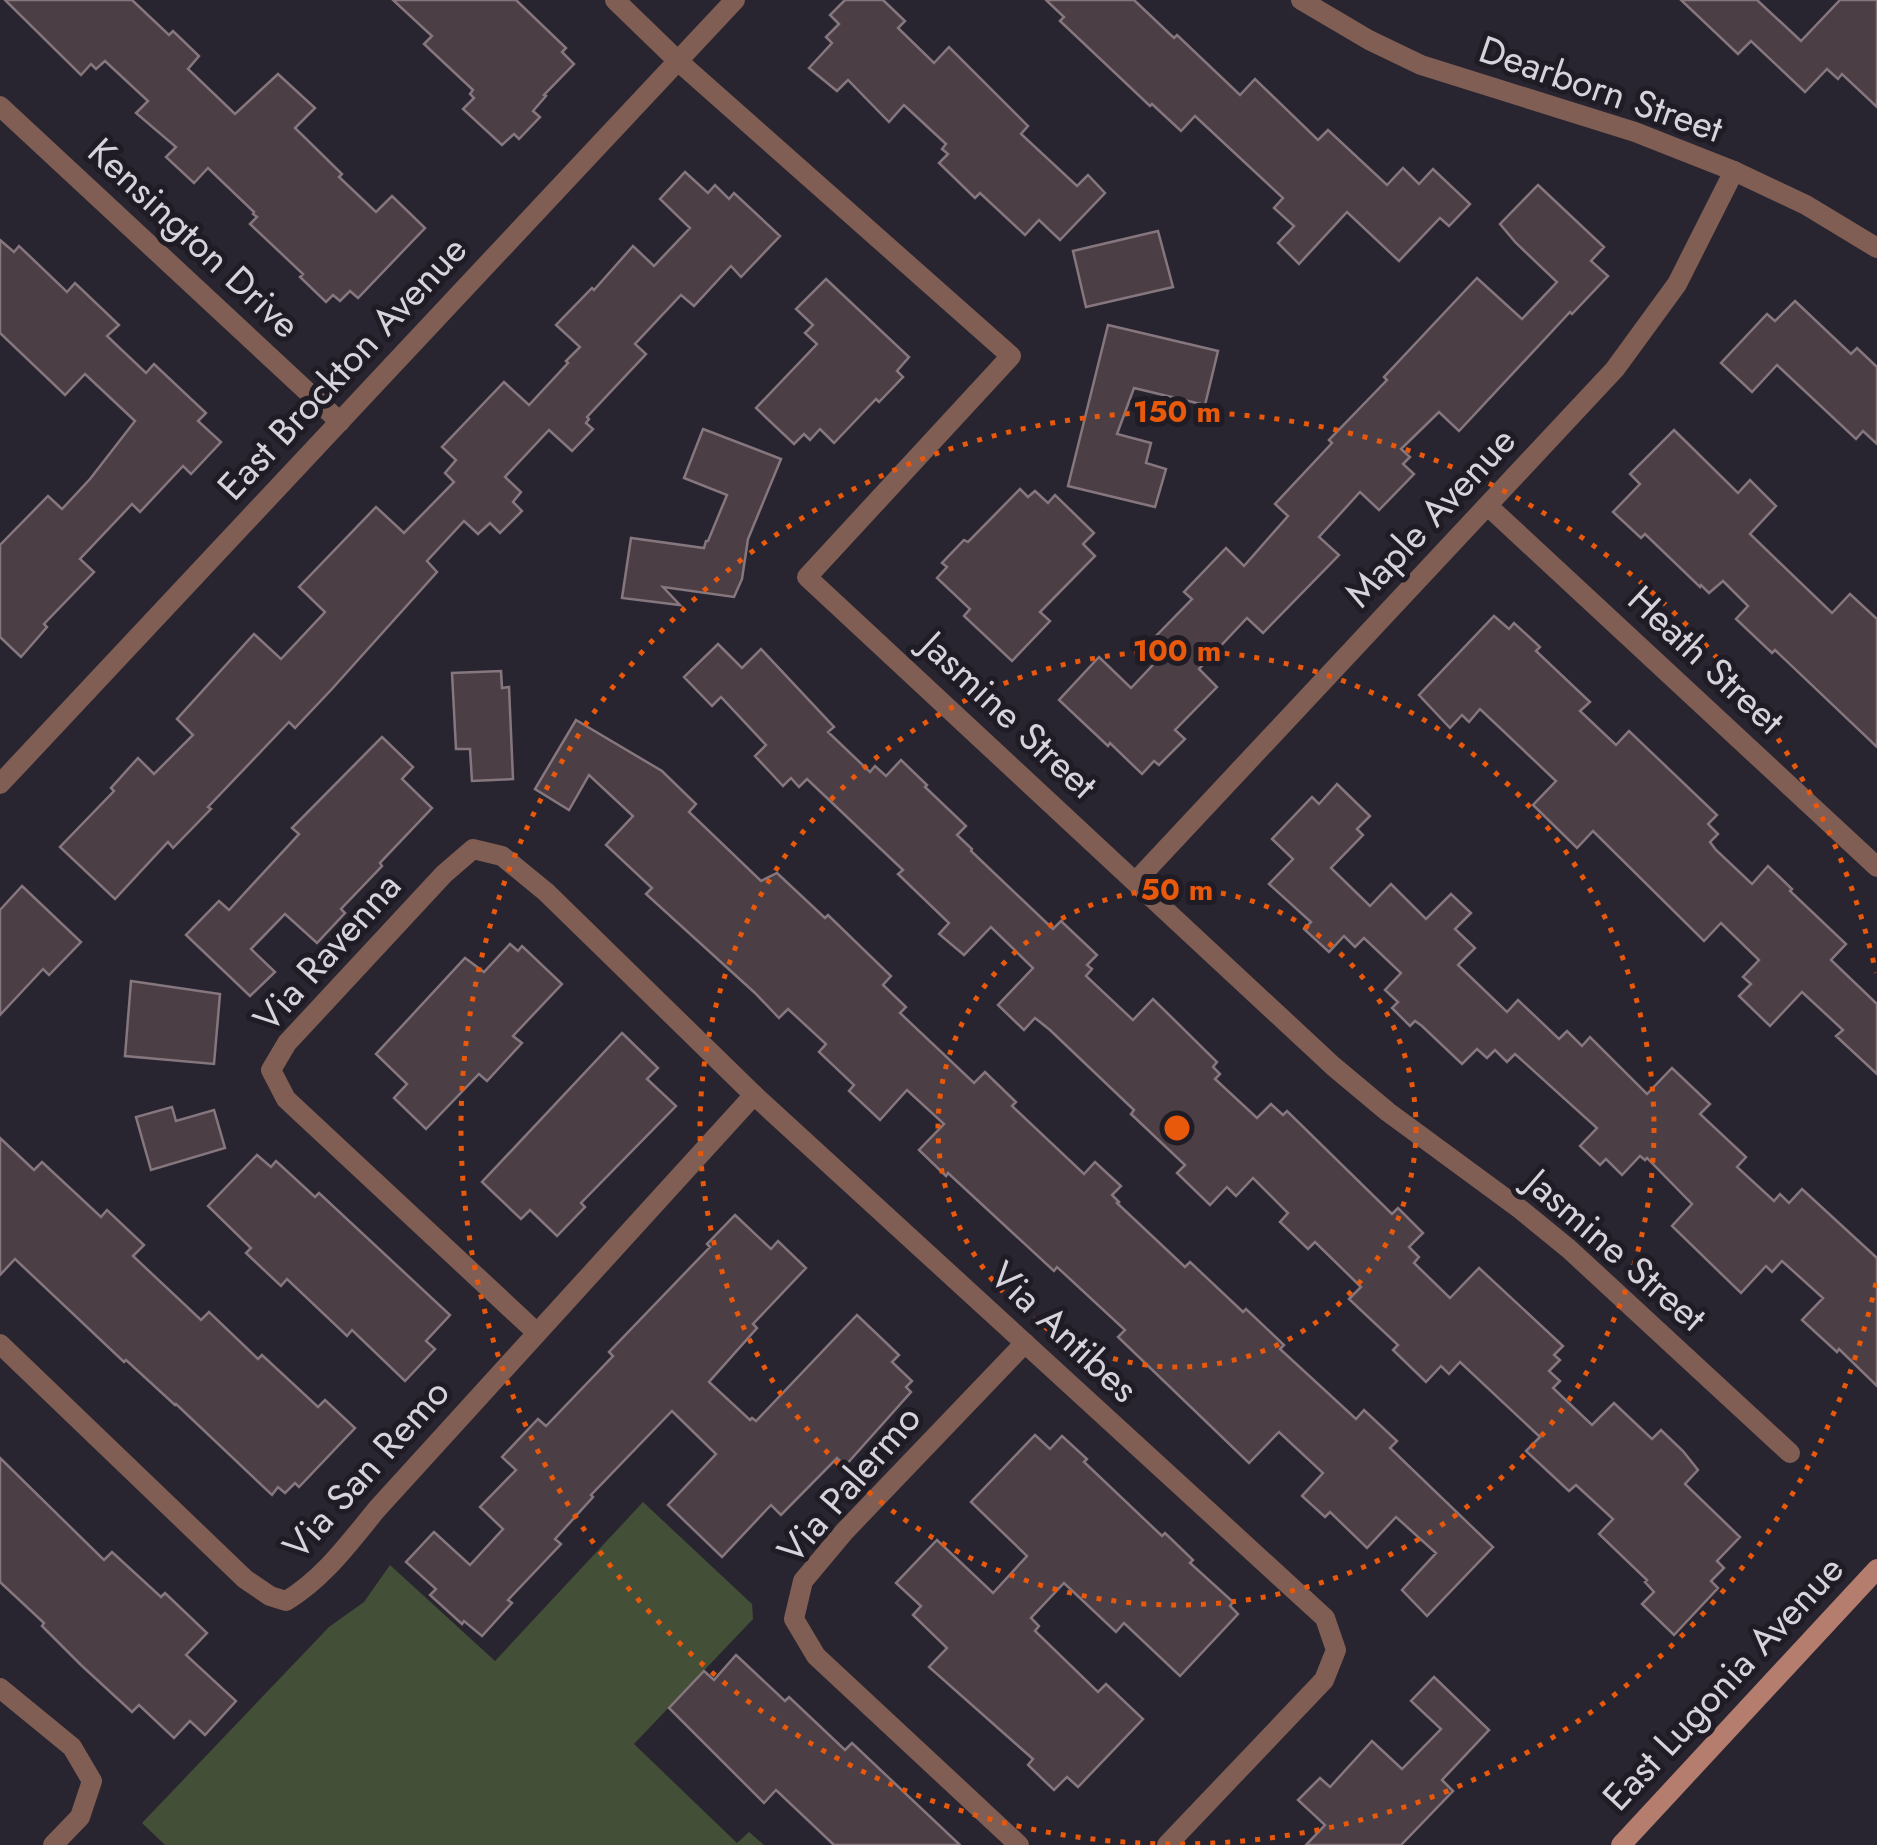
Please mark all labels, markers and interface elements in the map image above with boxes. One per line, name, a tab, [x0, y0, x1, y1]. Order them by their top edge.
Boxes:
street label: Dearborn Street	[1472, 21, 1730, 156]
street label: Kensington Drive	[76, 125, 313, 351]
street label: East Brockton Avenue	[204, 223, 479, 512]
text: 150 m	[1133, 390, 1221, 433]
street label: Maple Avenue	[1331, 414, 1528, 619]
street label: Heath Street	[1616, 573, 1797, 747]
street label: Jasmine Street	[905, 615, 1110, 811]
text: 100 m	[1133, 629, 1221, 672]
street label: Via Ravenna	[240, 860, 413, 1044]
text: 50 m	[1141, 868, 1213, 911]
centre of rings	[1159, 1110, 1195, 1146]
street label: Jasmine Street	[1510, 1152, 1719, 1344]
street label: Via Antibes	[978, 1248, 1151, 1415]
street label: Via San Remo	[269, 1366, 462, 1571]
street label: Via Palermo	[764, 1392, 933, 1575]
street label: East Lugonia Avenue	[1589, 1543, 1856, 1823]

